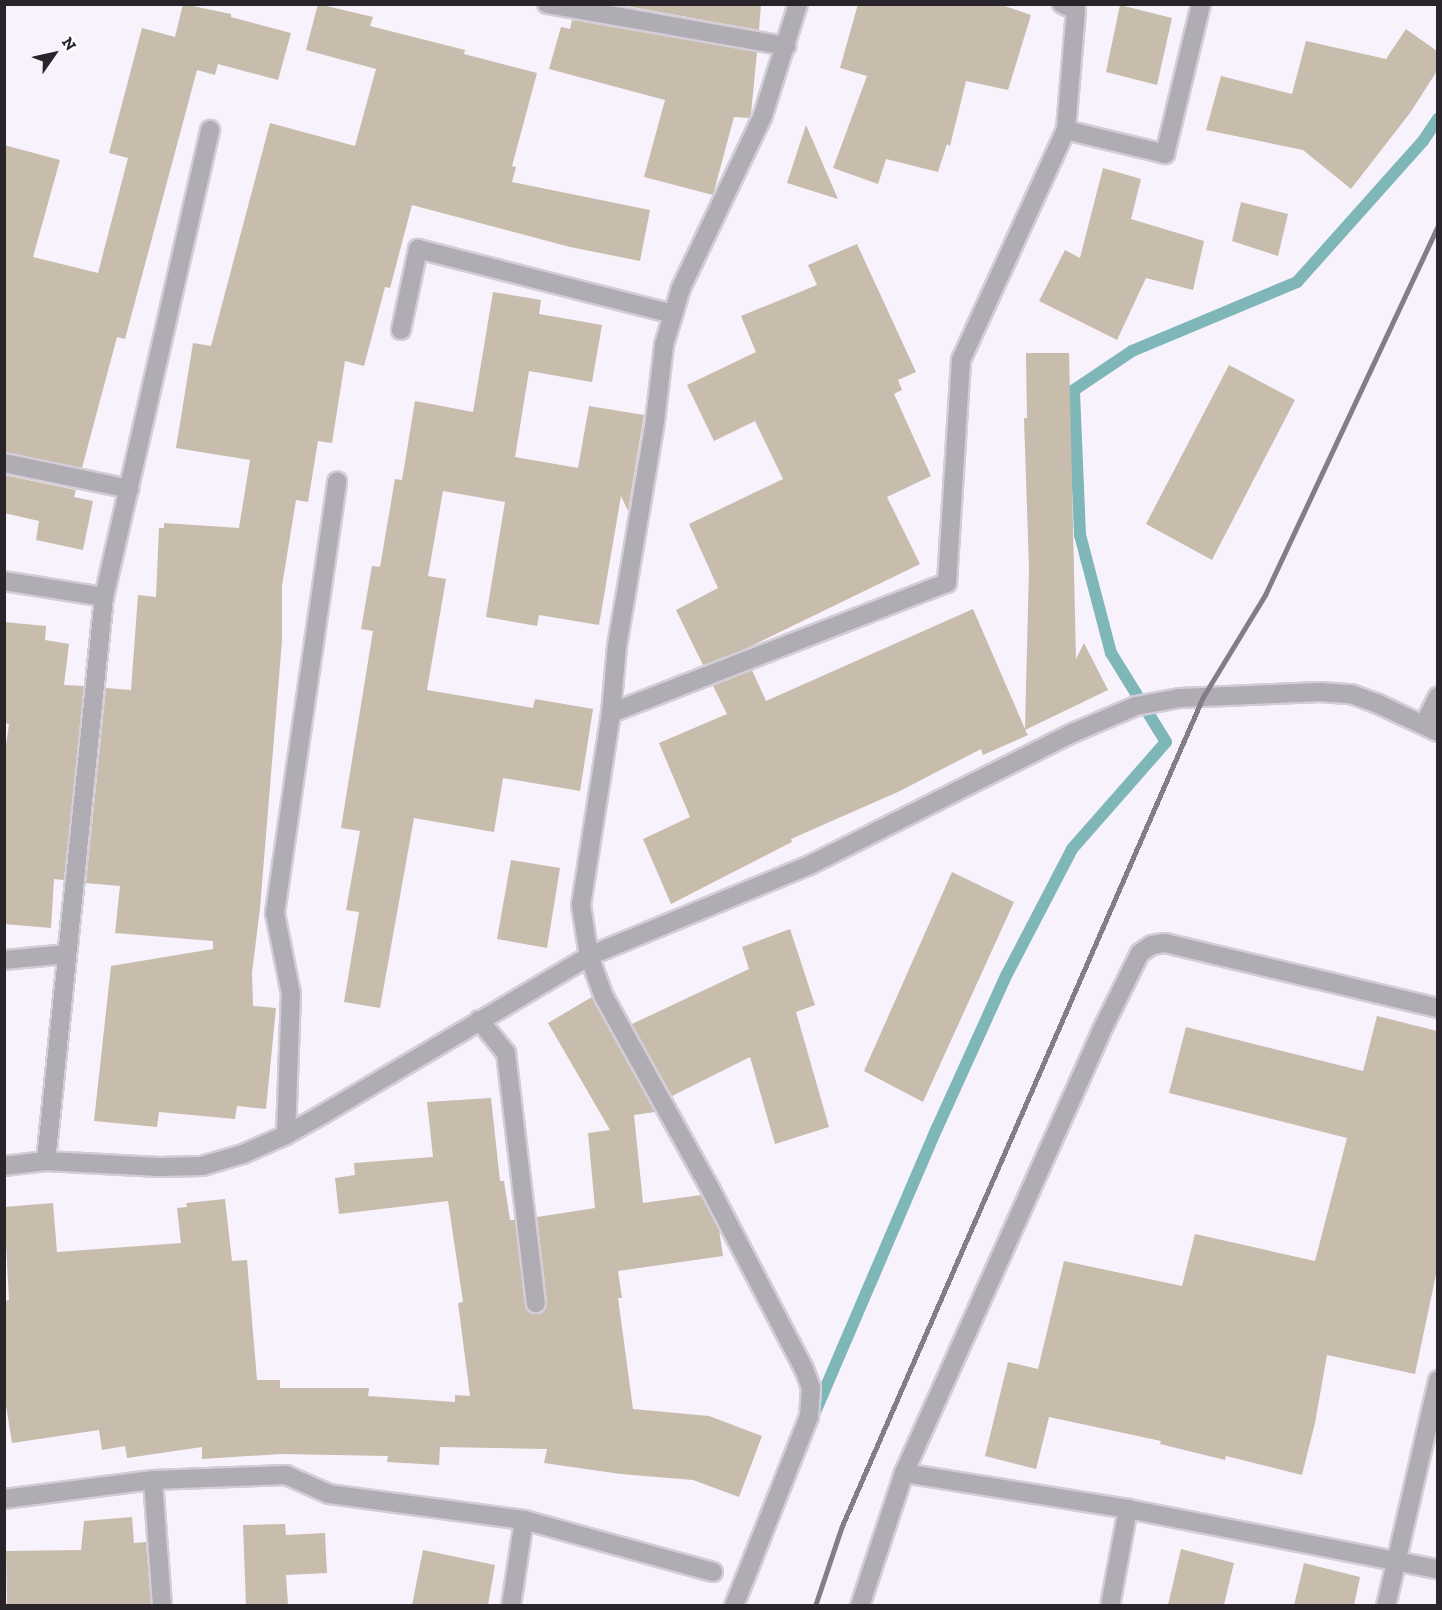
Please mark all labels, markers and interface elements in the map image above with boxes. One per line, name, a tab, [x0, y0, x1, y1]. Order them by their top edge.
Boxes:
north arrow	[24, 24, 84, 84]
text: N	[58, 33, 81, 54]

